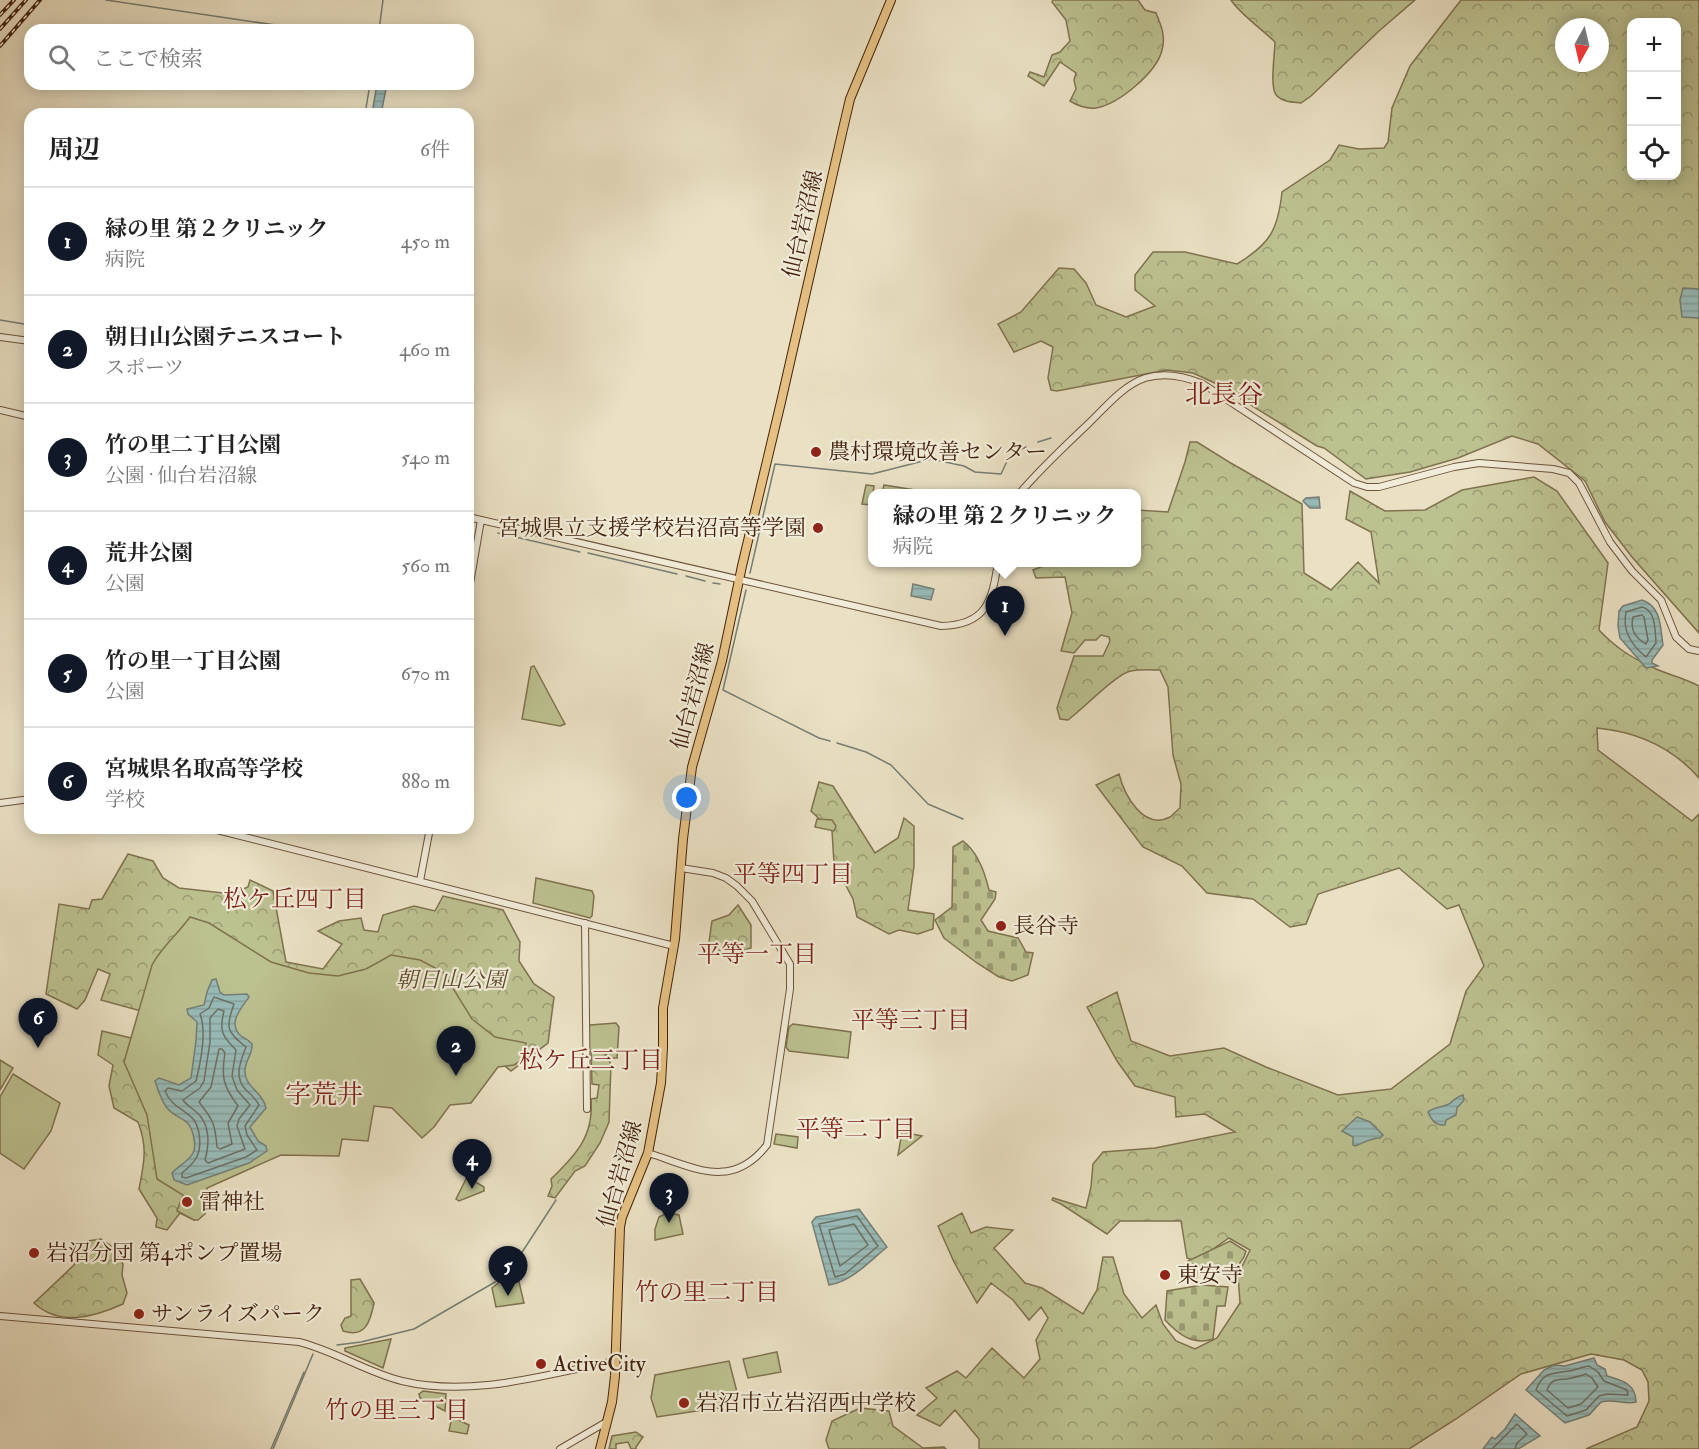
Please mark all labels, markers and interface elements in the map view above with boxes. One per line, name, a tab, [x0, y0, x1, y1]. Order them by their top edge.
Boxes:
north arrow	[1555, 18, 1609, 72]
map controls	[1627, 18, 1681, 180]
button: +	[1627, 18, 1681, 72]
search box	[24, 24, 474, 90]
icon: search	[45, 41, 78, 74]
text: ここで検索	[93, 45, 203, 73]
button: −	[1627, 72, 1681, 126]
button: locate	[1627, 126, 1681, 180]
text: 周辺	[48, 134, 100, 166]
text: 6件	[420, 137, 450, 162]
street label: 仙台岩沼線	[777, 167, 829, 281]
text: 緑の里 第２クリニック	[105, 215, 328, 243]
text: 1	[64, 229, 71, 254]
text: 450 m	[401, 229, 450, 254]
text: 病院	[105, 247, 145, 272]
text: 朝日山公園テニスコート	[105, 323, 346, 351]
text: 2	[62, 337, 73, 362]
text: 460 m	[399, 337, 450, 362]
text: スポーツ	[105, 355, 184, 380]
district label: 北長谷	[1185, 379, 1263, 411]
text: 竹の里二丁目公園	[105, 431, 281, 459]
place label: 農村環境改善センター	[828, 438, 1047, 466]
text: 3	[64, 445, 71, 470]
text: 540 m	[401, 445, 450, 470]
marker: 農村環境改善センター	[809, 445, 823, 459]
text: 公園 · 仙台岩沼線	[105, 463, 257, 488]
popup	[868, 489, 1141, 567]
text: 緑の里 第２クリニック	[893, 502, 1116, 530]
place label: 宮城県立支援学校岩沼高等学園	[498, 514, 806, 542]
marker: 宮城県立支援学校岩沼高等学園	[811, 521, 825, 535]
text: 病院	[893, 534, 933, 559]
text: 荒井公園	[105, 539, 193, 567]
text: 4	[62, 553, 73, 578]
text: 560 m	[401, 553, 450, 578]
text: 公園	[105, 571, 145, 596]
pin: 1	[986, 586, 1024, 636]
street label: 仙台岩沼線	[665, 639, 721, 753]
text: 竹の里一丁目公園	[105, 647, 281, 675]
text: 5	[63, 661, 72, 686]
text: 670 m	[401, 661, 450, 686]
text: 公園	[105, 679, 145, 704]
text: 宮城県名取高等学校	[105, 755, 303, 783]
text: 6	[62, 769, 73, 794]
text: 880 m	[401, 769, 450, 794]
your location	[672, 783, 701, 812]
text: 学校	[105, 787, 145, 812]
district label: 平等四丁目	[733, 859, 853, 890]
district label: 松ケ丘四丁目	[223, 884, 367, 915]
place label: 長谷寺	[1013, 912, 1079, 940]
marker: 長谷寺	[994, 919, 1008, 933]
district label: 平等一丁目	[697, 939, 817, 970]
park label: 朝日山公園	[396, 966, 509, 994]
pin: 6	[18, 998, 57, 1048]
district label: 平等三丁目	[851, 1005, 971, 1036]
pin: 2	[436, 1026, 476, 1076]
district label: 松ケ丘三丁目	[519, 1045, 663, 1076]
district label: 字荒井	[285, 1079, 363, 1111]
district label: 平等二丁目	[796, 1114, 916, 1145]
street label: 仙台岩沼線	[591, 1117, 649, 1231]
pin: 4	[452, 1140, 492, 1189]
pin: 3	[650, 1174, 688, 1223]
place label: 雷神社	[199, 1188, 265, 1216]
marker: 雷神社	[180, 1195, 194, 1209]
place label: 岩沼分団 第4ポンプ置場	[46, 1239, 283, 1267]
marker: 岩沼分団 第4ポンプ置場	[27, 1246, 41, 1260]
pin: 5	[488, 1246, 528, 1296]
place label: 東安寺	[1177, 1261, 1243, 1289]
marker: 東安寺	[1158, 1268, 1172, 1282]
district label: 竹の里二丁目	[635, 1277, 779, 1308]
place label: サンライズパーク	[151, 1300, 325, 1328]
marker: サンライズパーク	[132, 1307, 146, 1321]
place label: ActiveCity	[552, 1350, 646, 1378]
marker: ActiveCity	[534, 1357, 548, 1371]
place label: 岩沼市立岩沼西中学校	[696, 1389, 916, 1417]
district label: 竹の里三丁目	[325, 1395, 469, 1426]
marker: 岩沼市立岩沼西中学校	[677, 1396, 691, 1410]

